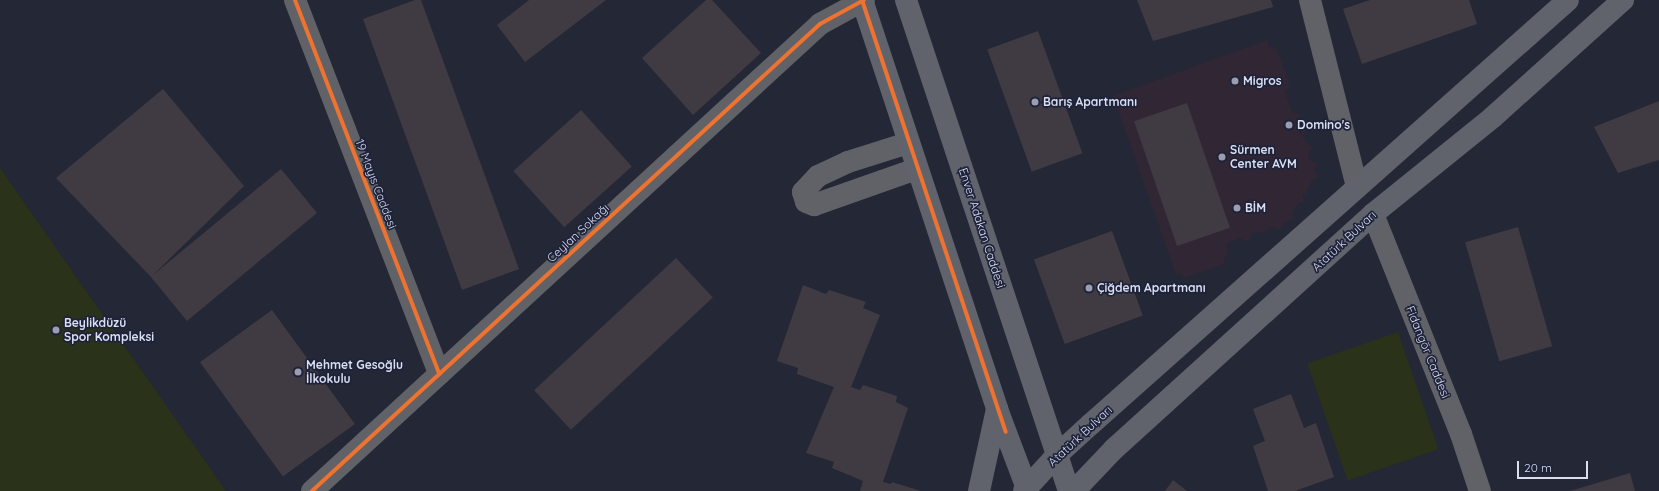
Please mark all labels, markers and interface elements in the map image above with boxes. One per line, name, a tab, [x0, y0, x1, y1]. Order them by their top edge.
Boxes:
place label: Migros	[1243, 74, 1282, 88]
marker: Migros	[1230, 76, 1240, 86]
place label: Barış Apartmanı	[1043, 95, 1137, 109]
marker: Barış Apartmanı	[1030, 97, 1040, 107]
place label: Domino's	[1297, 118, 1350, 132]
marker: Domino's	[1284, 120, 1294, 130]
street label: 19 Mayıs Caddesi	[352, 137, 400, 231]
place label: Sürmen Center AVM	[1230, 143, 1297, 171]
marker: Sürmen Center AVM	[1217, 152, 1227, 162]
street label: Enver Adakan Caddesi	[956, 166, 1008, 290]
street label: Ceylan Sokağı	[544, 201, 612, 265]
place label: BİM	[1245, 201, 1266, 215]
marker: BİM	[1232, 203, 1242, 213]
street label: Atatürk Bulvarı	[1309, 208, 1379, 274]
place label: Çiğdem Apartmanı	[1097, 281, 1205, 295]
marker: Çiğdem Apartmanı	[1084, 283, 1094, 293]
street label: Fidangör Caddesi	[1403, 304, 1453, 400]
place label: Beylikdüzü Spor Kompleksi	[64, 316, 154, 344]
marker: Beylikdüzü Spor Kompleksi	[51, 325, 61, 335]
place label: Mehmet Gesoğlu İlkokulu	[306, 358, 403, 386]
marker: Mehmet Gesoğlu İlkokulu	[293, 367, 303, 377]
street label: Atatürk Bulvarı	[1045, 403, 1115, 469]
scale bar	[1519, 453, 1590, 479]
text: 20 m	[1524, 460, 1552, 475]

